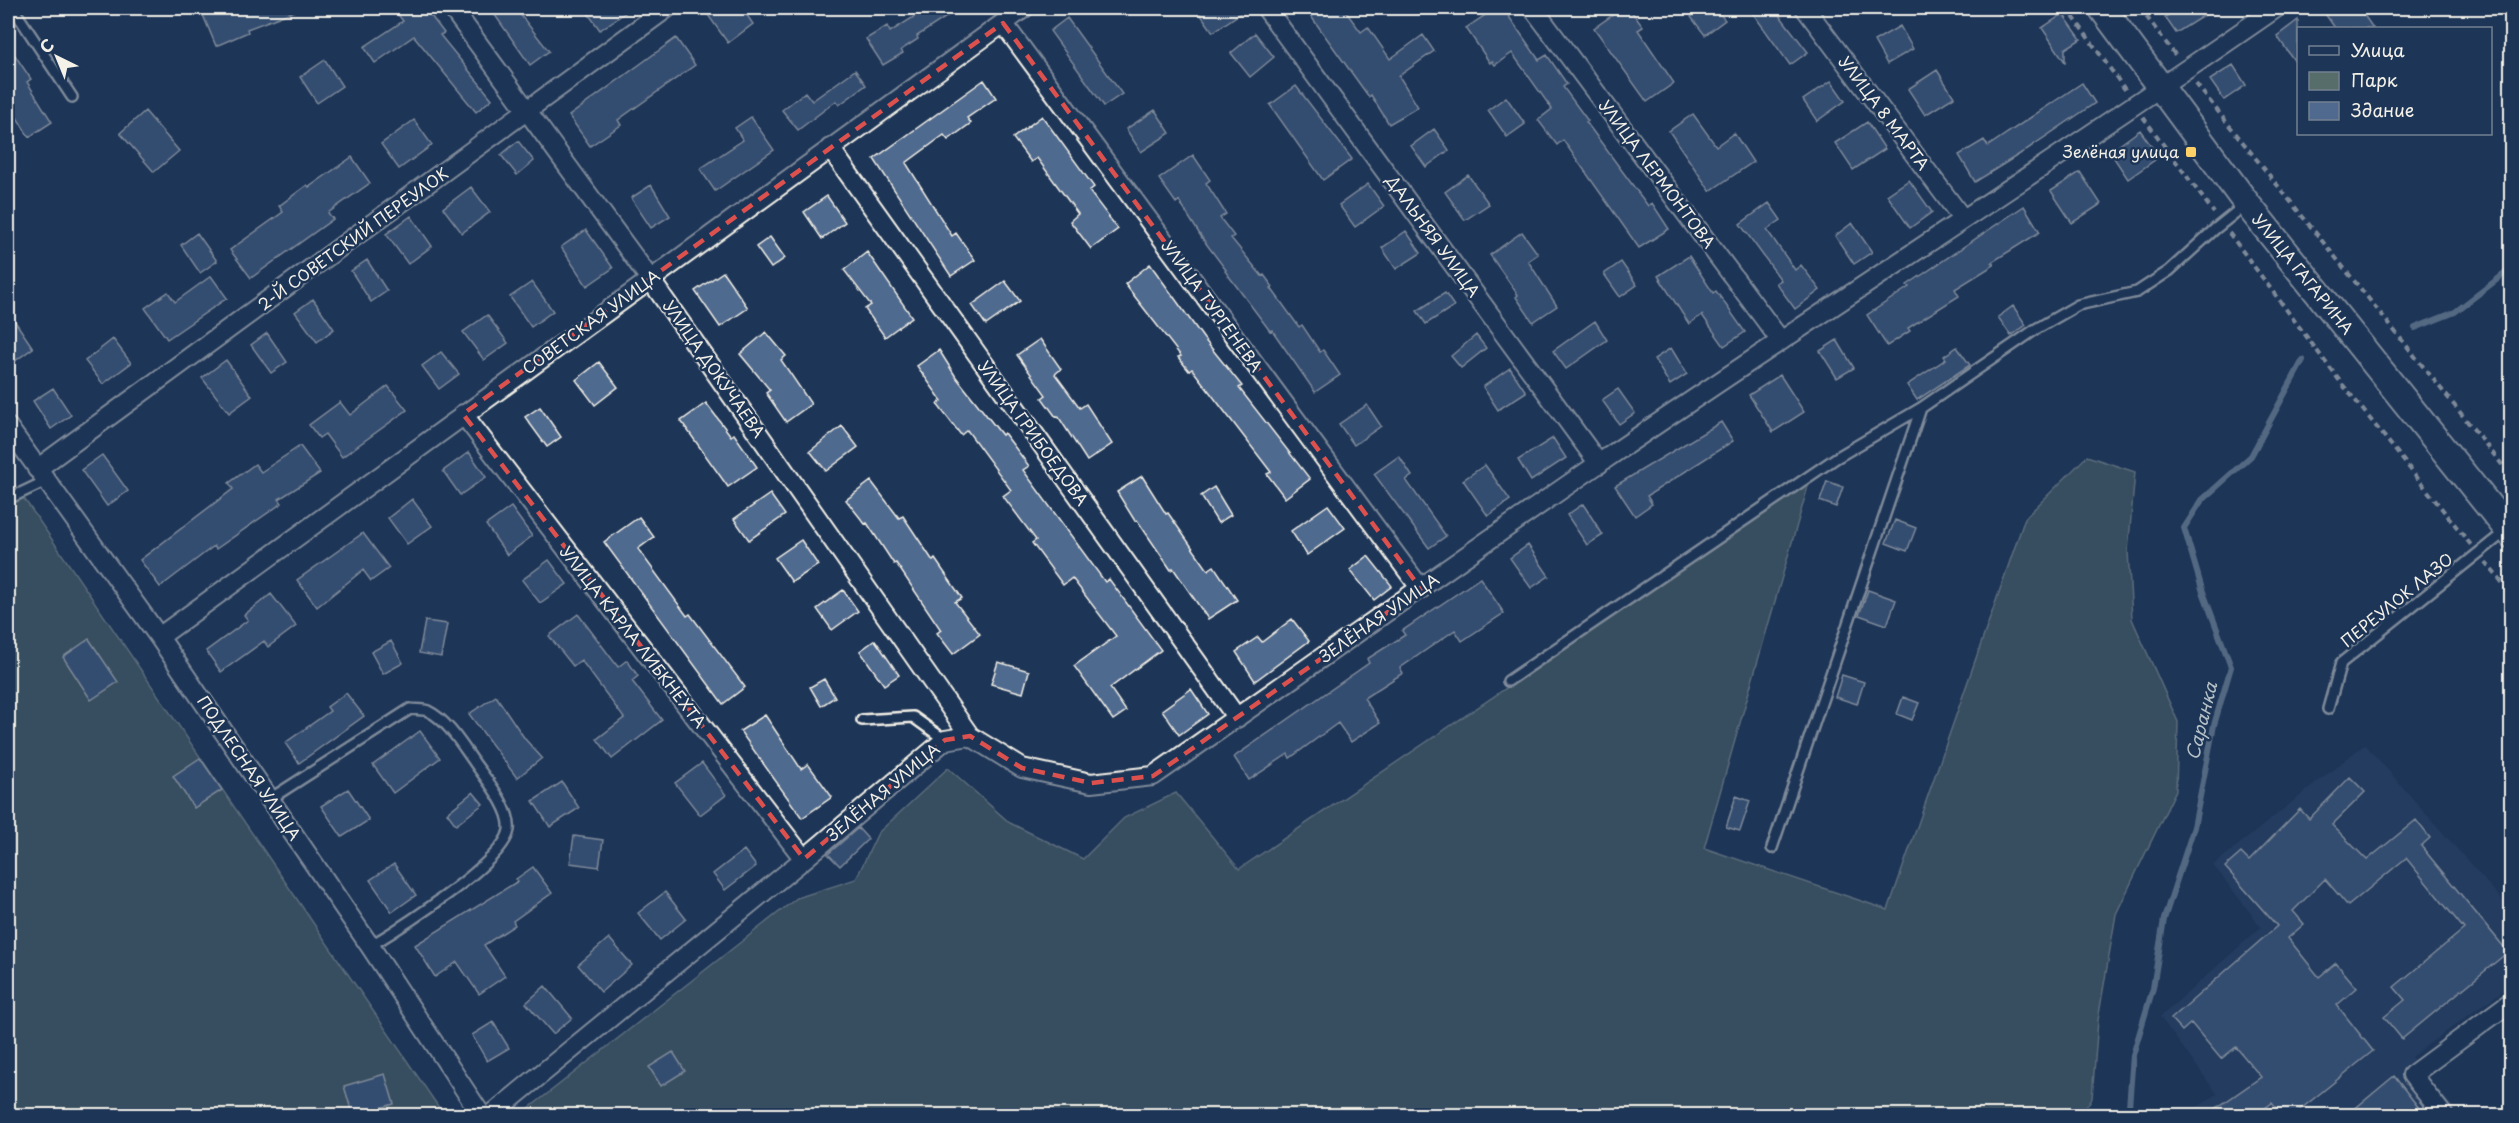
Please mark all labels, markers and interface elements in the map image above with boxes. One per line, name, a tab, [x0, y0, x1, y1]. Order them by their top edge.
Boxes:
north arrow	[27, 27, 87, 87]
legend	[2297, 27, 2492, 135]
text: С	[33, 32, 59, 58]
text: Улица	[2351, 36, 2405, 63]
street label: УЛИЦА 8 МАРТА	[1834, 50, 1936, 175]
text: Парк	[2351, 66, 2398, 93]
street label: УЛИЦА ЛЕРМОНТОВА	[1594, 94, 1722, 253]
text: Здание	[2351, 96, 2414, 123]
place label: Зелёная улица	[2063, 139, 2179, 163]
marker: Зелёная улица	[2184, 145, 2198, 159]
street label: 2-Й СОВЕТСКИЙ ПЕРЕУЛОК	[252, 161, 453, 316]
street label: ДАЛЬНЯЯ УЛИЦА	[1381, 168, 1486, 302]
street label: УЛИЦА ГАГАРИНА	[2247, 208, 2360, 339]
street label: УЛИЦА ТУРГЕНЕВА	[1157, 235, 1269, 377]
street label: СОВЕТСКАЯ УЛИЦА	[517, 263, 664, 379]
street label: УЛИЦА ДОКУЧАЕВА	[658, 295, 772, 443]
street label: УЛИЦА ГРИБОЕДОВА	[973, 355, 1095, 510]
street label: УЛИЦА КАРЛА ЛИБКНЕХТА	[555, 540, 713, 733]
street label: ПЕРЕУЛОК ЛАЗО	[2335, 546, 2458, 652]
street label: ЗЕЛЁНАЯ УЛИЦА	[1314, 567, 1443, 668]
water label: Саранка	[2178, 678, 2223, 762]
street label: ПОДЛЕСНАЯ УЛИЦА	[192, 690, 307, 845]
street label: ЗЕЛЁНАЯ УЛИЦА	[820, 736, 944, 846]

